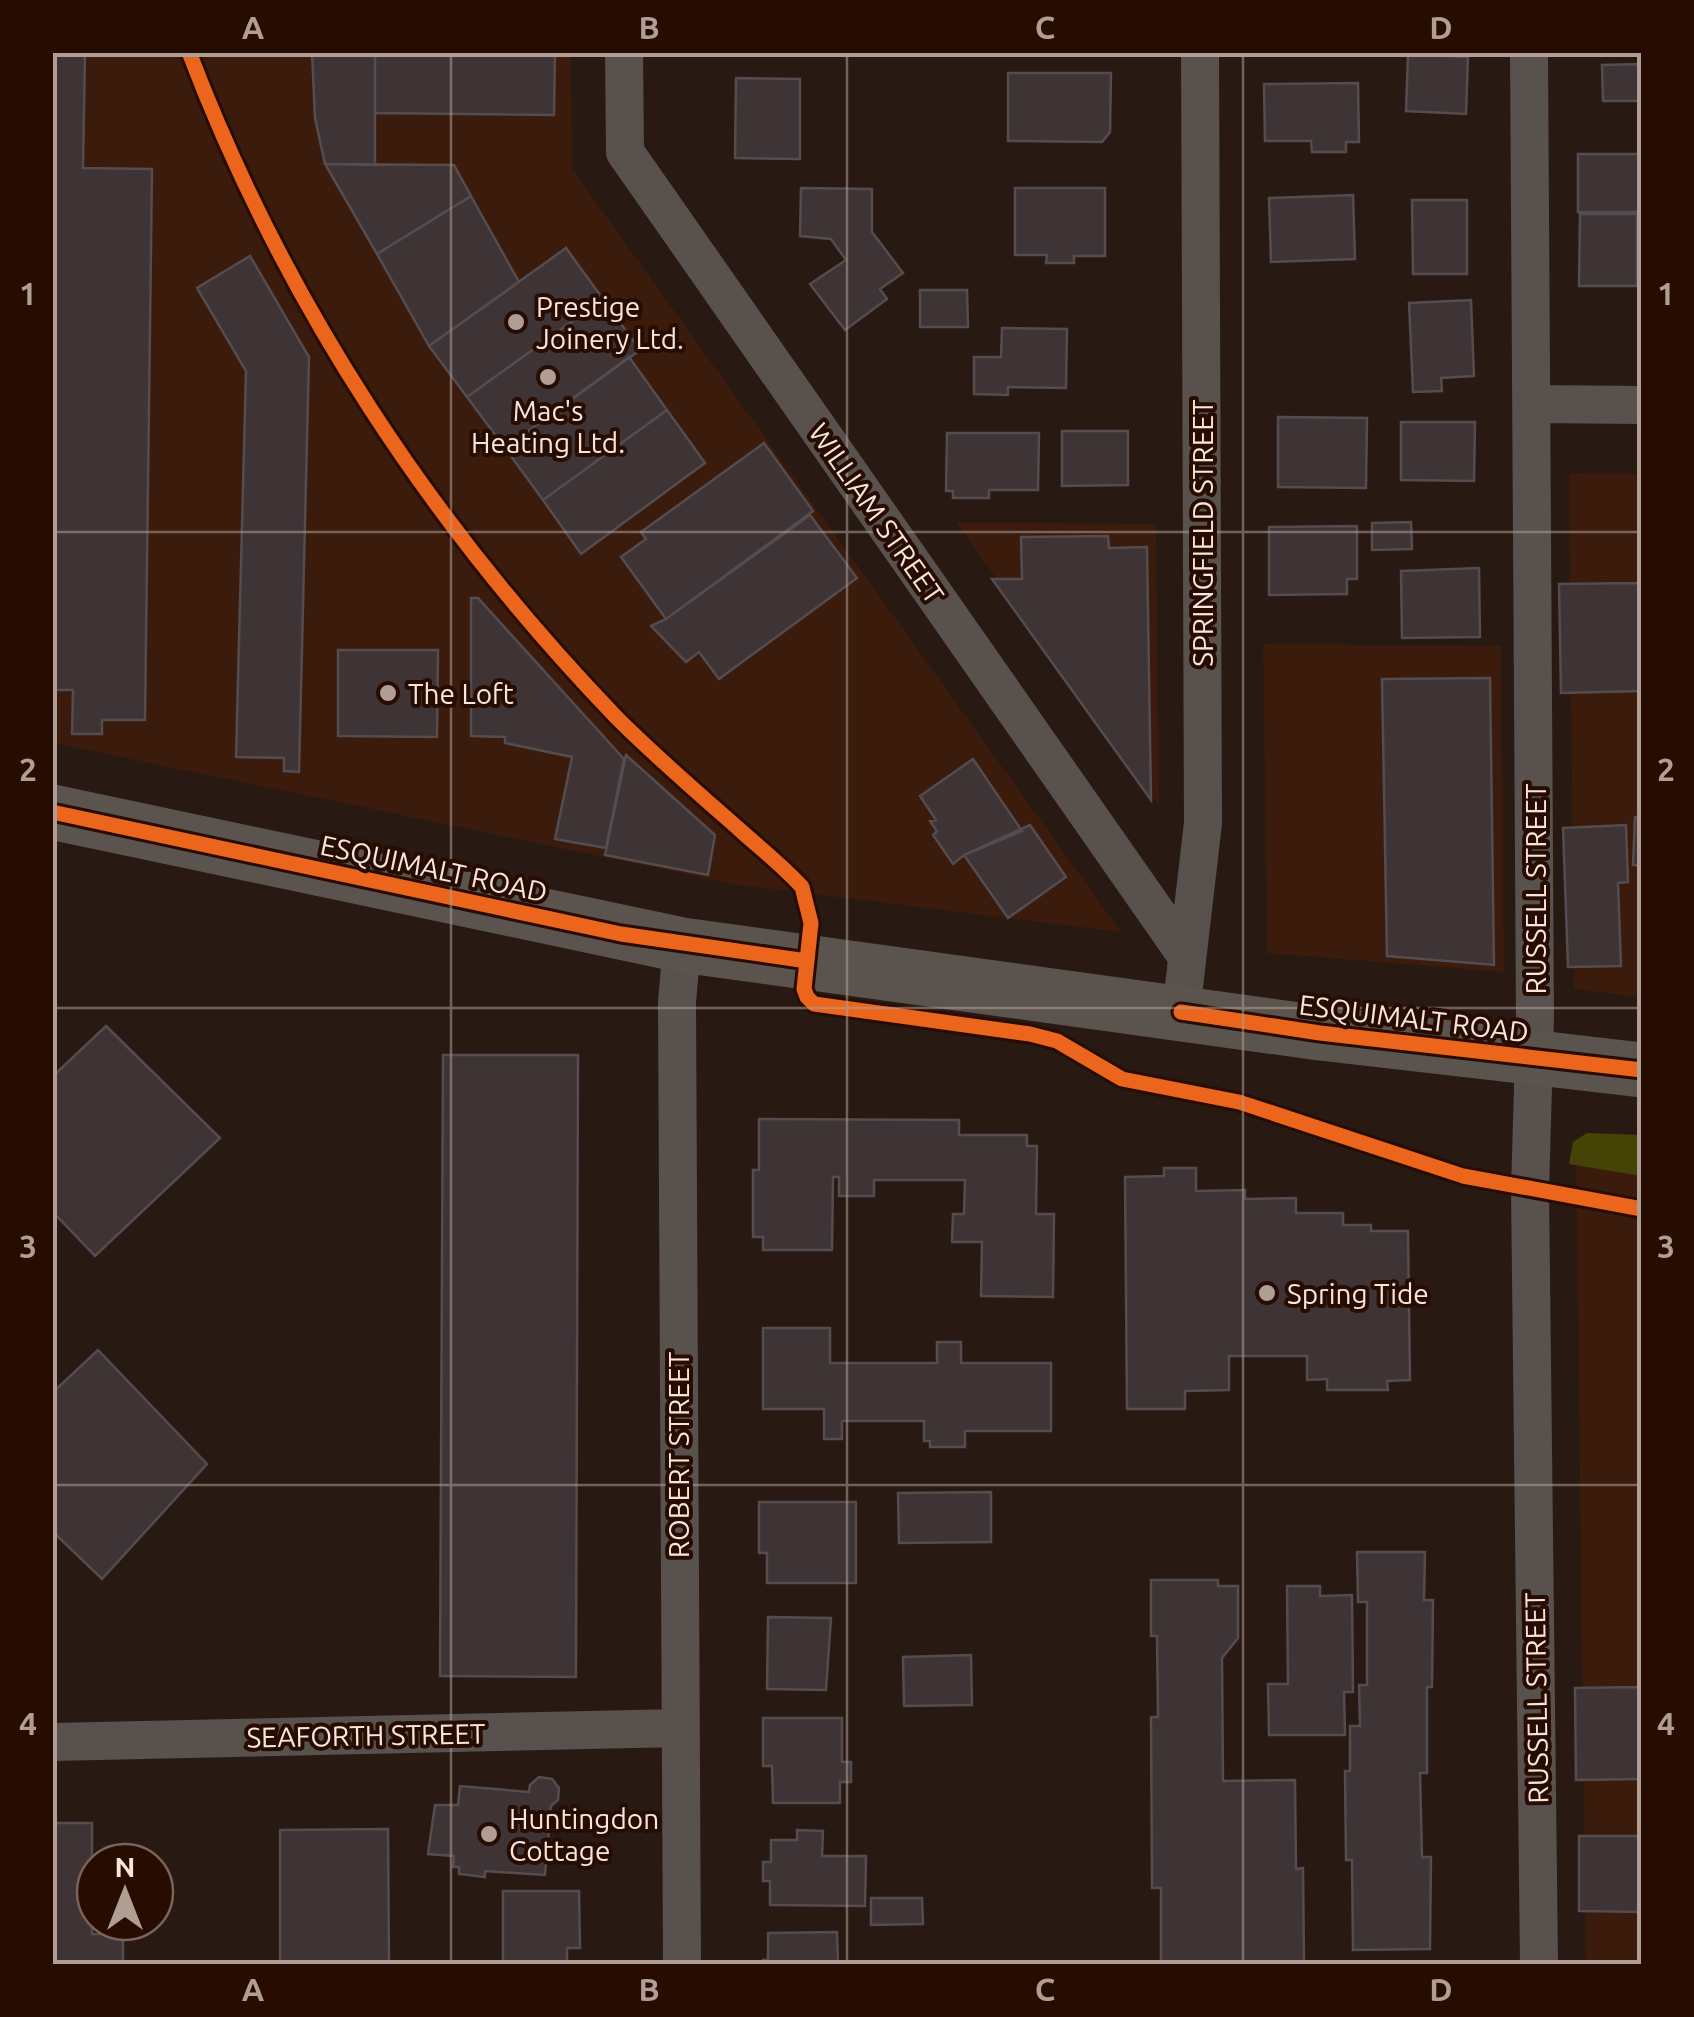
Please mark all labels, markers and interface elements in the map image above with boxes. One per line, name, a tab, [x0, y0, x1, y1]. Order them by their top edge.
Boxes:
text: A	[242, 9, 265, 45]
text: B	[638, 9, 660, 45]
text: C	[1035, 9, 1055, 45]
text: D	[1429, 9, 1453, 45]
text: 1	[19, 275, 37, 311]
text: 1	[1657, 275, 1675, 311]
place label: Prestige Joinery Ltd.	[536, 291, 684, 354]
marker: Prestige Joinery Ltd.	[505, 311, 527, 333]
marker: Mac's Heating Ltd.	[537, 366, 559, 388]
place label: Mac's Heating Ltd.	[471, 395, 625, 458]
street label: SPRINGFIELD STREET	[1187, 399, 1218, 667]
street label: WILLIAM STREET	[803, 417, 951, 609]
place label: The Loft	[408, 678, 514, 709]
marker: The Loft	[377, 682, 399, 704]
text: 2	[19, 751, 37, 787]
text: 2	[1657, 751, 1675, 787]
street label: RUSSELL STREET	[1520, 783, 1551, 995]
street label: ESQUIMALT ROAD	[318, 829, 550, 907]
street label: ESQUIMALT ROAD	[1297, 989, 1531, 1047]
text: 3	[19, 1228, 37, 1264]
text: 3	[1657, 1228, 1675, 1264]
place label: Spring Tide	[1287, 1278, 1429, 1309]
marker: Spring Tide	[1256, 1282, 1278, 1304]
street label: ROBERT STREET	[663, 1351, 694, 1558]
street label: RUSSELL STREET	[1519, 1592, 1553, 1804]
text: 4	[19, 1705, 37, 1741]
text: 4	[1657, 1705, 1675, 1741]
street label: SEAFORTH STREET	[246, 1717, 486, 1753]
place label: Huntingdon Cottage	[509, 1803, 659, 1866]
marker: Huntingdon Cottage	[478, 1823, 500, 1845]
north arrow	[75, 1842, 175, 1942]
text: N	[115, 1851, 135, 1882]
text: A	[242, 1971, 265, 2007]
text: B	[638, 1971, 660, 2007]
text: C	[1035, 1971, 1055, 2007]
text: D	[1429, 1971, 1453, 2007]

